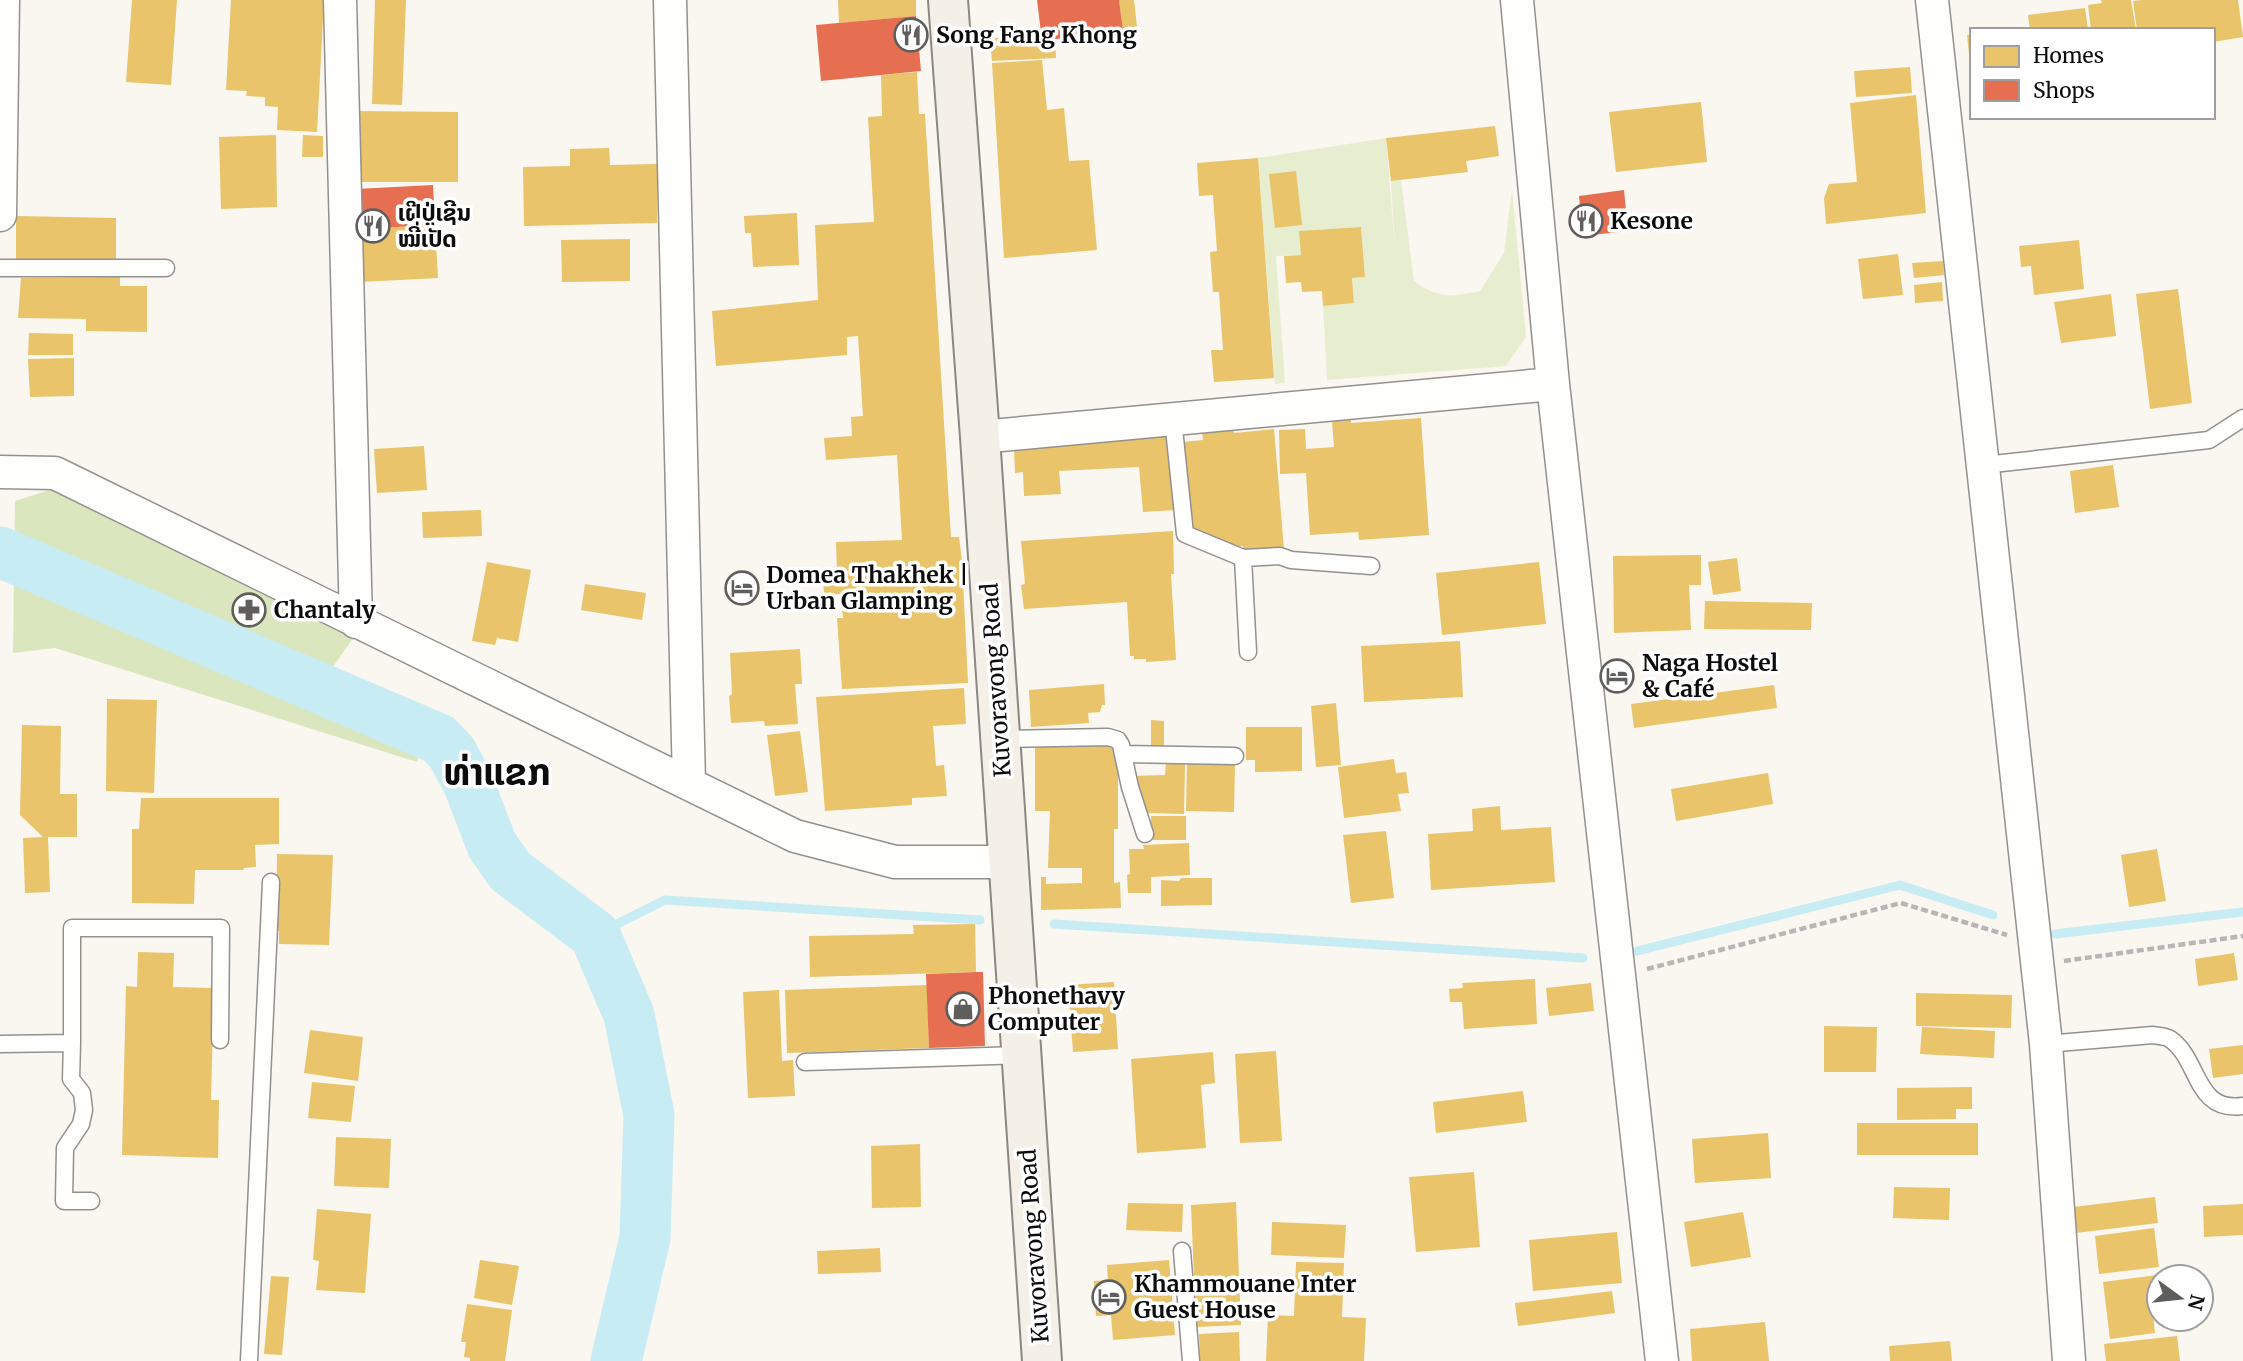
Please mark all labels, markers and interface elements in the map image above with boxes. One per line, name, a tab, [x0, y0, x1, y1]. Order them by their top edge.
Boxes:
restaurant icon: Song Fang Khong	[892, 16, 930, 54]
place label: Song Fang Khong	[936, 20, 1137, 49]
legend	[1970, 28, 2215, 119]
text: Homes	[2033, 42, 2104, 69]
text: Shops	[2033, 77, 2095, 104]
place label: ເຝີປູ່ເຊີນ ໝີ່ເປັດ	[398, 198, 471, 253]
restaurant icon: Kesone	[1567, 202, 1605, 240]
place label: Kesone	[1610, 206, 1693, 235]
restaurant icon: ເຝີປູ່ເຊີນ ໝີ່ເປັດ	[354, 207, 392, 245]
place label: Domea Thakhek | Urban Glamping	[766, 560, 969, 615]
hotel icon: Domea Thakhek | Urban Glamping	[723, 569, 761, 607]
street label: Kuvoravong Road	[974, 582, 1017, 778]
pharmacy icon: Chantaly	[230, 591, 268, 629]
place label: Chantaly	[274, 595, 376, 624]
place label: Naga Hostel & Café	[1642, 648, 1778, 703]
hotel icon: Naga Hostel & Café	[1598, 657, 1636, 695]
district label: ທ່າແຂກ	[443, 749, 551, 795]
place label: Phonethavy Computer	[988, 981, 1125, 1036]
shop icon: Phonethavy Computer	[944, 990, 982, 1028]
street label: Kuvoravong Road	[1012, 1148, 1055, 1344]
north arrow	[2145, 1263, 2215, 1333]
place label: Khammouane Inter Guest House	[1134, 1269, 1357, 1324]
hotel icon: Khammouane Inter Guest House	[1090, 1278, 1128, 1316]
text: N	[2183, 1292, 2210, 1313]

